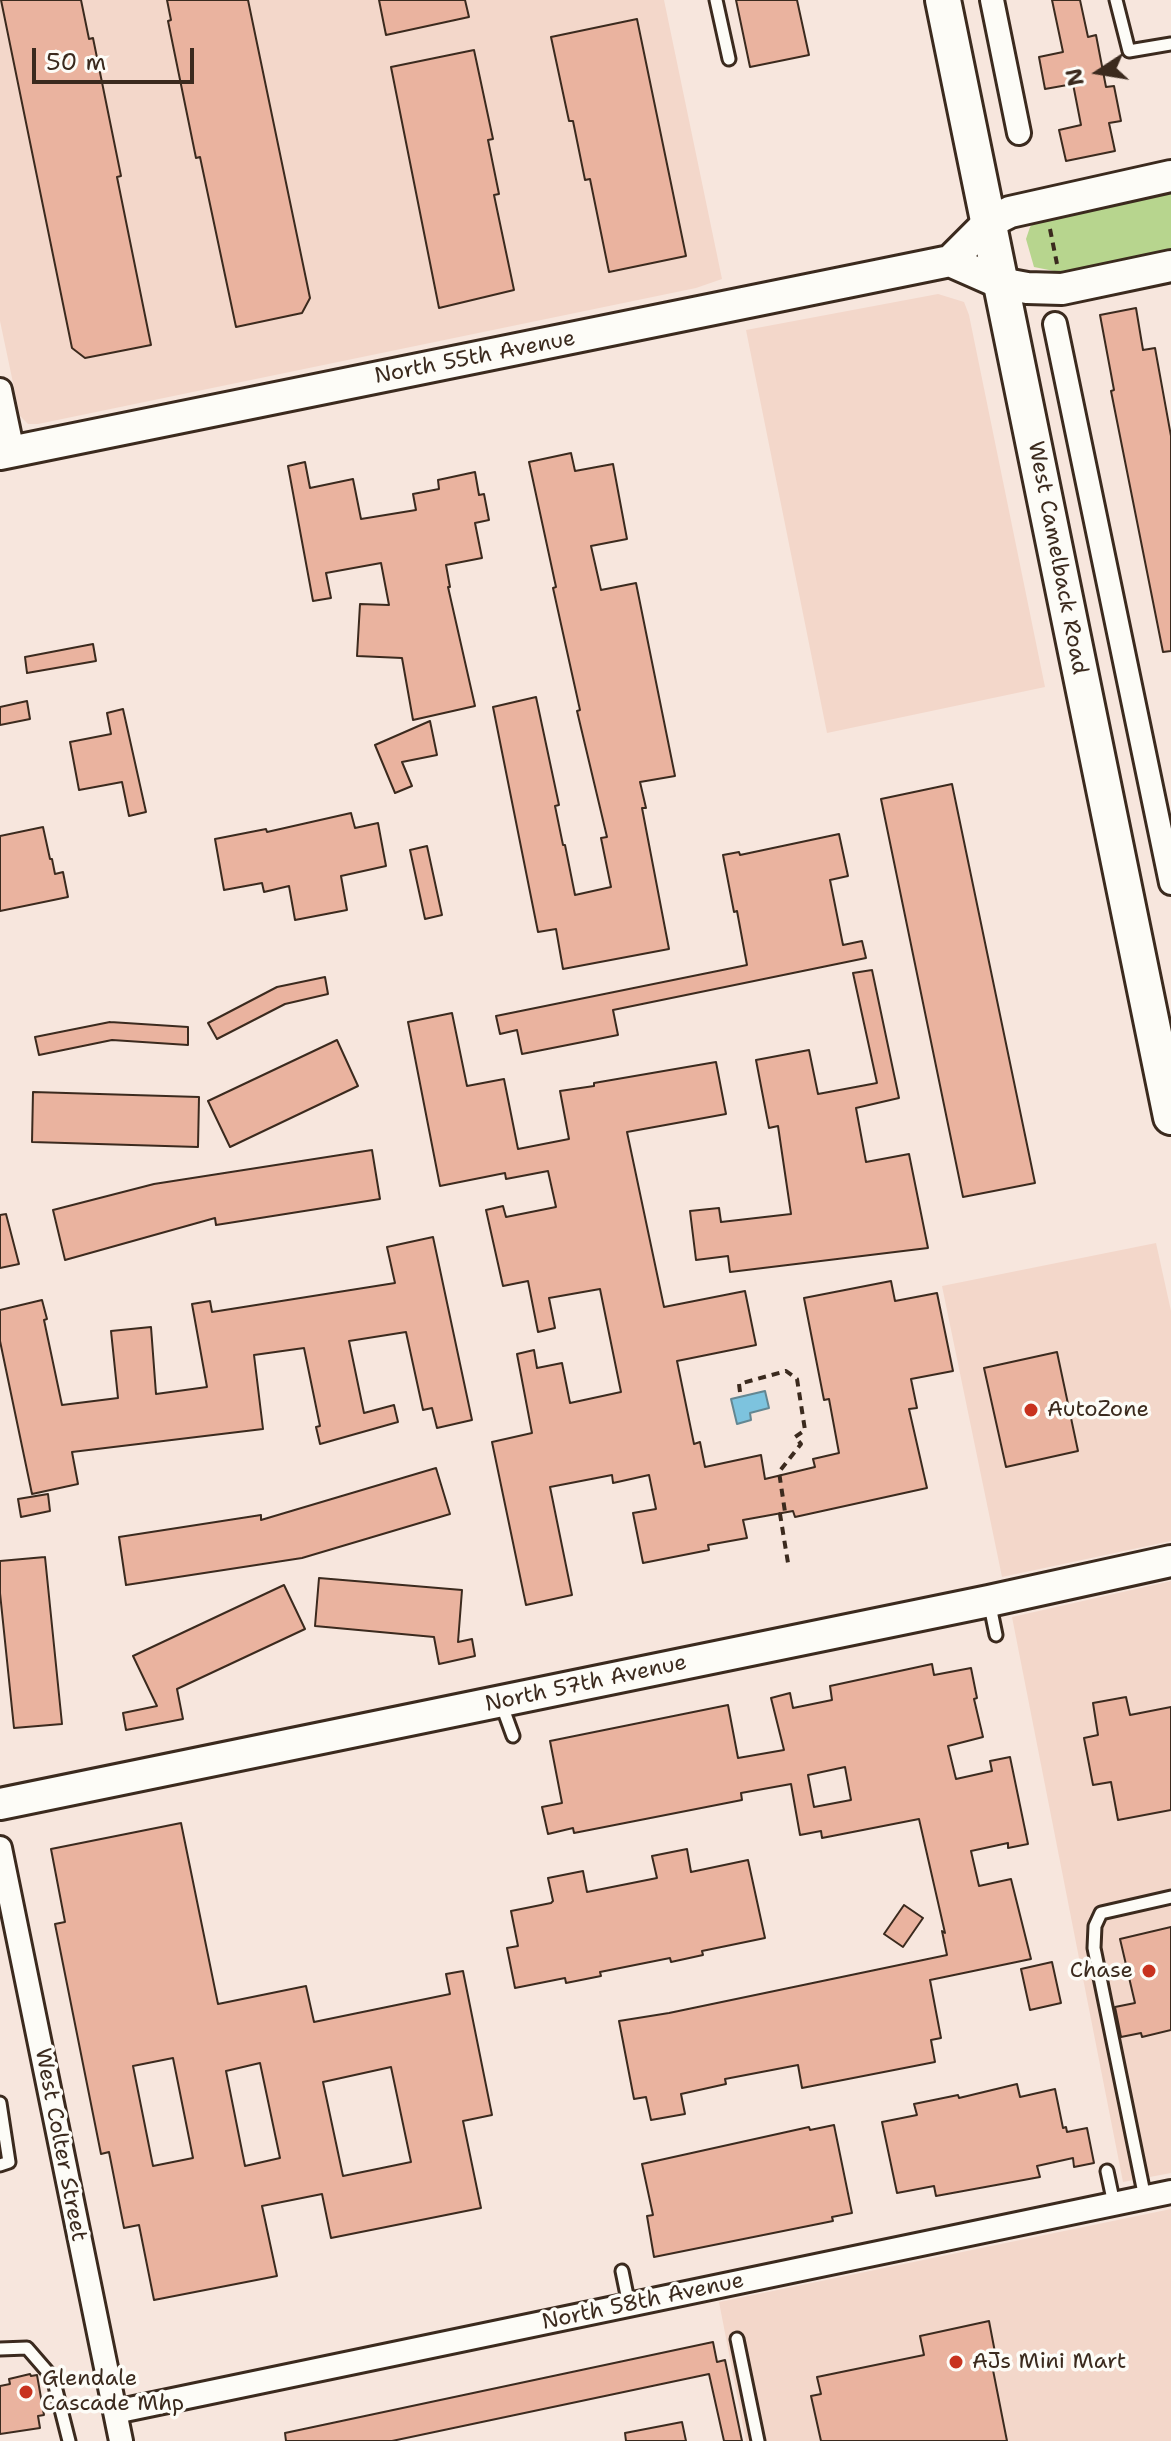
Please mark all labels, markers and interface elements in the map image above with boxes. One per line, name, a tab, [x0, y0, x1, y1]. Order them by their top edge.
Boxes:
scale bar	[36, 32, 198, 82]
north arrow	[1059, 32, 1139, 112]
text: 50 m	[46, 46, 106, 78]
text: N	[1059, 66, 1091, 89]
street label: North 55th Avenue	[372, 326, 578, 390]
street label: West Camelback Road	[1021, 439, 1093, 677]
place label: AutoZone	[1047, 1397, 1149, 1423]
marker: AutoZone	[1022, 1401, 1040, 1419]
street label: North 57th Avenue	[483, 1650, 689, 1718]
place label: Chase	[1070, 1958, 1133, 1984]
marker: Chase	[1140, 1962, 1158, 1980]
street label: West Colter Street	[28, 2046, 92, 2244]
street label: North 58th Avenue	[540, 2268, 746, 2336]
place label: AJs Mini Mart	[972, 2349, 1126, 2375]
marker: AJs Mini Mart	[947, 2353, 965, 2371]
place label: Glendale Cascade Mhp	[42, 2366, 184, 2418]
marker: Glendale Cascade Mhp	[17, 2383, 35, 2401]

